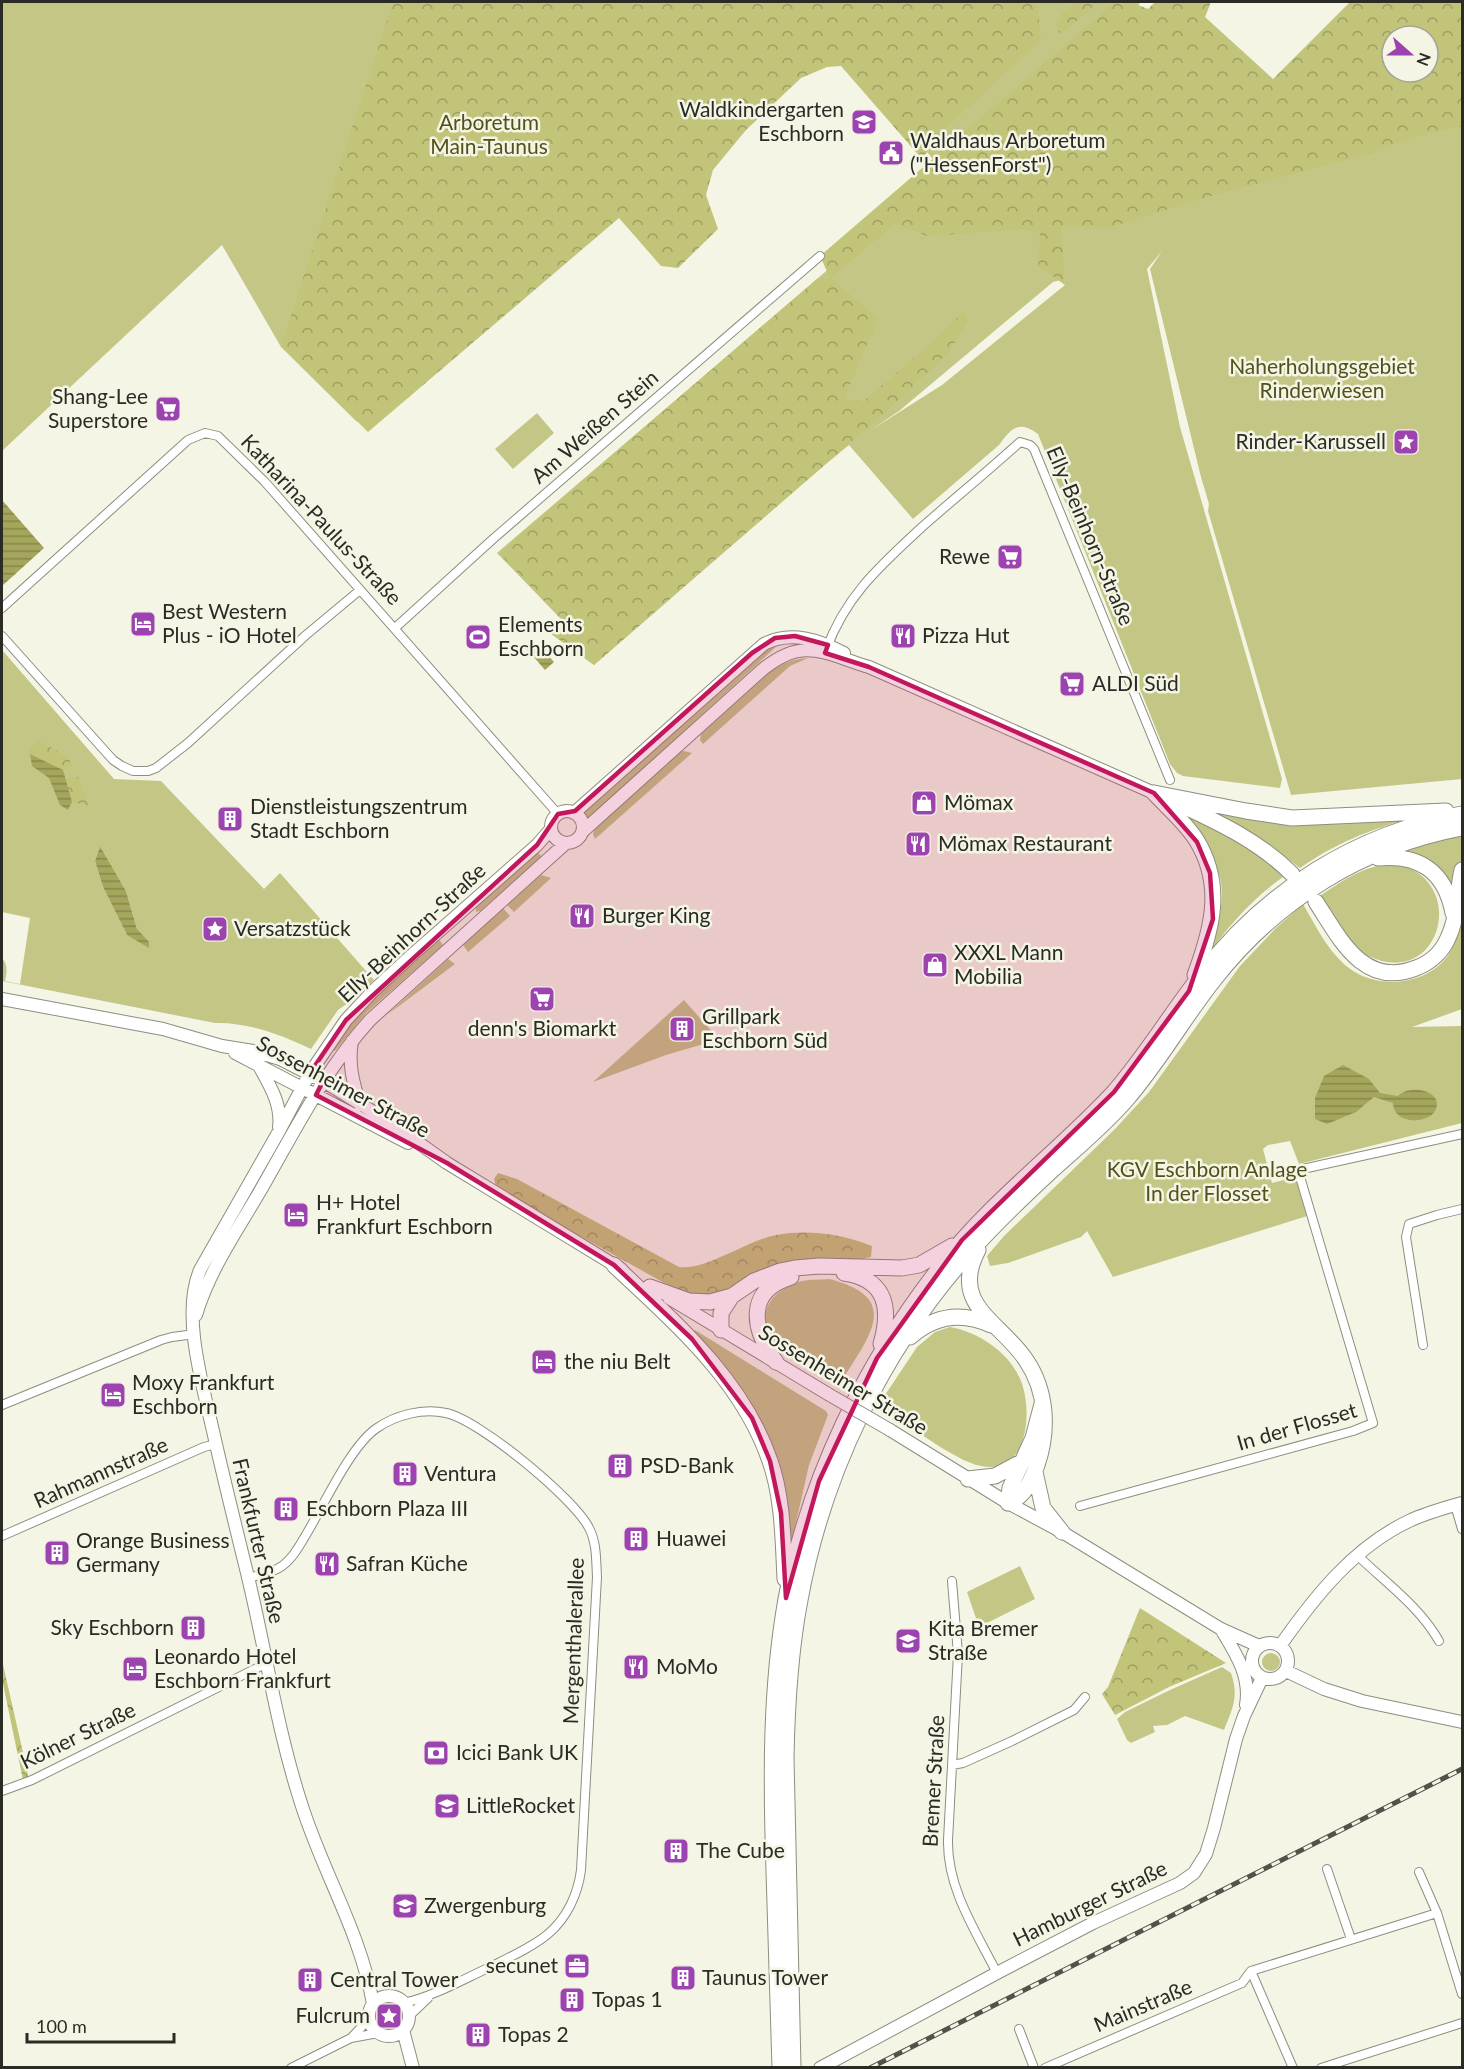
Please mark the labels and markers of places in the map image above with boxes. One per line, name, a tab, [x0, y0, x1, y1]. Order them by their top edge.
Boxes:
place label: Waldkindergarten Eschborn	[679, 96, 844, 145]
school or university icon: Waldkindergarten Eschborn	[849, 107, 879, 137]
place label: Waldhaus Arboretum ("HessenForst")	[910, 127, 1106, 176]
public building icon: Waldhaus Arboretum ("HessenForst")	[876, 138, 906, 168]
place label: Shang-Lee Superstore	[48, 383, 148, 432]
supermarket icon: Shang-Lee Superstore	[153, 394, 183, 424]
place icon: Rinder-Karussell	[1391, 427, 1421, 457]
place label: Rinder-Karussell	[1236, 428, 1386, 453]
supermarket icon: Rewe	[995, 542, 1025, 572]
place label: Rewe	[939, 543, 990, 568]
place label: Best Western Plus - iO Hotel	[162, 598, 297, 647]
hotel icon: Best Western Plus - iO Hotel	[128, 609, 158, 639]
place label: Elements Eschborn	[498, 611, 584, 660]
restaurant icon: Pizza Hut	[888, 621, 918, 651]
sports icon: Elements Eschborn	[463, 622, 493, 652]
place label: Pizza Hut	[922, 622, 1010, 647]
supermarket icon: ALDI Süd	[1057, 669, 1087, 699]
place label: ALDI Süd	[1092, 670, 1179, 695]
shop icon: Mömax	[909, 788, 939, 818]
place label: Mömax	[944, 789, 1014, 814]
place label: Dienstleistungszentrum Stadt Eschborn	[250, 793, 467, 842]
building icon: Dienstleistungszentrum Stadt Eschborn	[215, 804, 245, 834]
restaurant icon: Mömax Restaurant	[903, 829, 933, 859]
place label: Mömax Restaurant	[938, 830, 1112, 855]
restaurant icon: Burger King	[567, 901, 597, 931]
place label: Burger King	[602, 902, 711, 927]
place icon: Versatzstück	[200, 914, 230, 944]
place label: Versatzstück	[234, 915, 351, 940]
place label: XXXL Mann Mobilia	[954, 939, 1063, 988]
shop icon: XXXL Mann Mobilia	[920, 950, 950, 980]
supermarket icon: denn's Biomarkt	[527, 984, 557, 1014]
place label: Grillpark Eschborn Süd	[702, 1003, 828, 1052]
building icon: Grillpark Eschborn Süd	[667, 1014, 697, 1044]
place label: denn's Biomarkt	[468, 1015, 617, 1040]
place label: H+ Hotel Frankfurt Eschborn	[316, 1189, 493, 1238]
hotel icon: H+ Hotel Frankfurt Eschborn	[281, 1200, 311, 1230]
hotel icon: the niu Belt	[529, 1347, 559, 1377]
place label: the niu Belt	[564, 1348, 671, 1373]
place label: Moxy Frankfurt Eschborn	[132, 1369, 275, 1418]
hotel icon: Moxy Frankfurt Eschborn	[98, 1380, 128, 1410]
building icon: PSD-Bank	[605, 1451, 635, 1481]
place label: PSD-Bank	[640, 1452, 734, 1477]
building icon: Ventura	[390, 1459, 420, 1489]
place label: Ventura	[424, 1460, 496, 1485]
building icon: Eschborn Plaza III	[271, 1494, 301, 1524]
place label: Eschborn Plaza III	[306, 1495, 468, 1520]
building icon: Huawei	[621, 1524, 651, 1554]
place label: Huawei	[656, 1525, 726, 1550]
place label: Orange Business Germany	[76, 1527, 230, 1576]
building icon: Orange Business Germany	[42, 1538, 72, 1568]
restaurant icon: Safran Küche	[312, 1549, 342, 1579]
place label: Safran Küche	[346, 1550, 468, 1575]
building icon: Sky Eschborn	[178, 1613, 208, 1643]
place label: Sky Eschborn	[51, 1614, 174, 1639]
place label: Kita Bremer Straße	[928, 1615, 1038, 1664]
school or university icon: Kita Bremer Straße	[893, 1626, 923, 1656]
place label: Leonardo Hotel Eschborn Frankfurt	[154, 1643, 331, 1692]
restaurant icon: MoMo	[621, 1652, 651, 1682]
place label: MoMo	[656, 1653, 718, 1678]
hotel icon: Leonardo Hotel Eschborn Frankfurt	[120, 1654, 150, 1684]
bank icon: Icici Bank UK	[421, 1738, 451, 1768]
place label: Icici Bank UK	[456, 1739, 578, 1764]
school or university icon: LittleRocket	[432, 1791, 462, 1821]
place label: LittleRocket	[466, 1792, 575, 1817]
building icon: The Cube	[661, 1836, 691, 1866]
place label: The Cube	[696, 1837, 785, 1862]
school or university icon: Zwergenburg	[390, 1891, 420, 1921]
place label: Zwergenburg	[424, 1892, 546, 1917]
office icon: secunet	[562, 1951, 592, 1981]
place label: secunet	[486, 1952, 558, 1977]
building icon: Taunus Tower	[668, 1963, 698, 1993]
place label: Taunus Tower	[702, 1964, 828, 1989]
building icon: Central Tower	[295, 1965, 325, 1995]
place label: Central Tower	[330, 1966, 459, 1991]
building icon: Topas 1	[557, 1985, 587, 2015]
place label: Topas 1	[592, 1986, 663, 2011]
place icon: Fulcrum	[374, 2001, 404, 2031]
place label: Fulcrum	[296, 2002, 370, 2027]
building icon: Topas 2	[463, 2020, 493, 2050]
place label: Topas 2	[498, 2021, 569, 2046]

